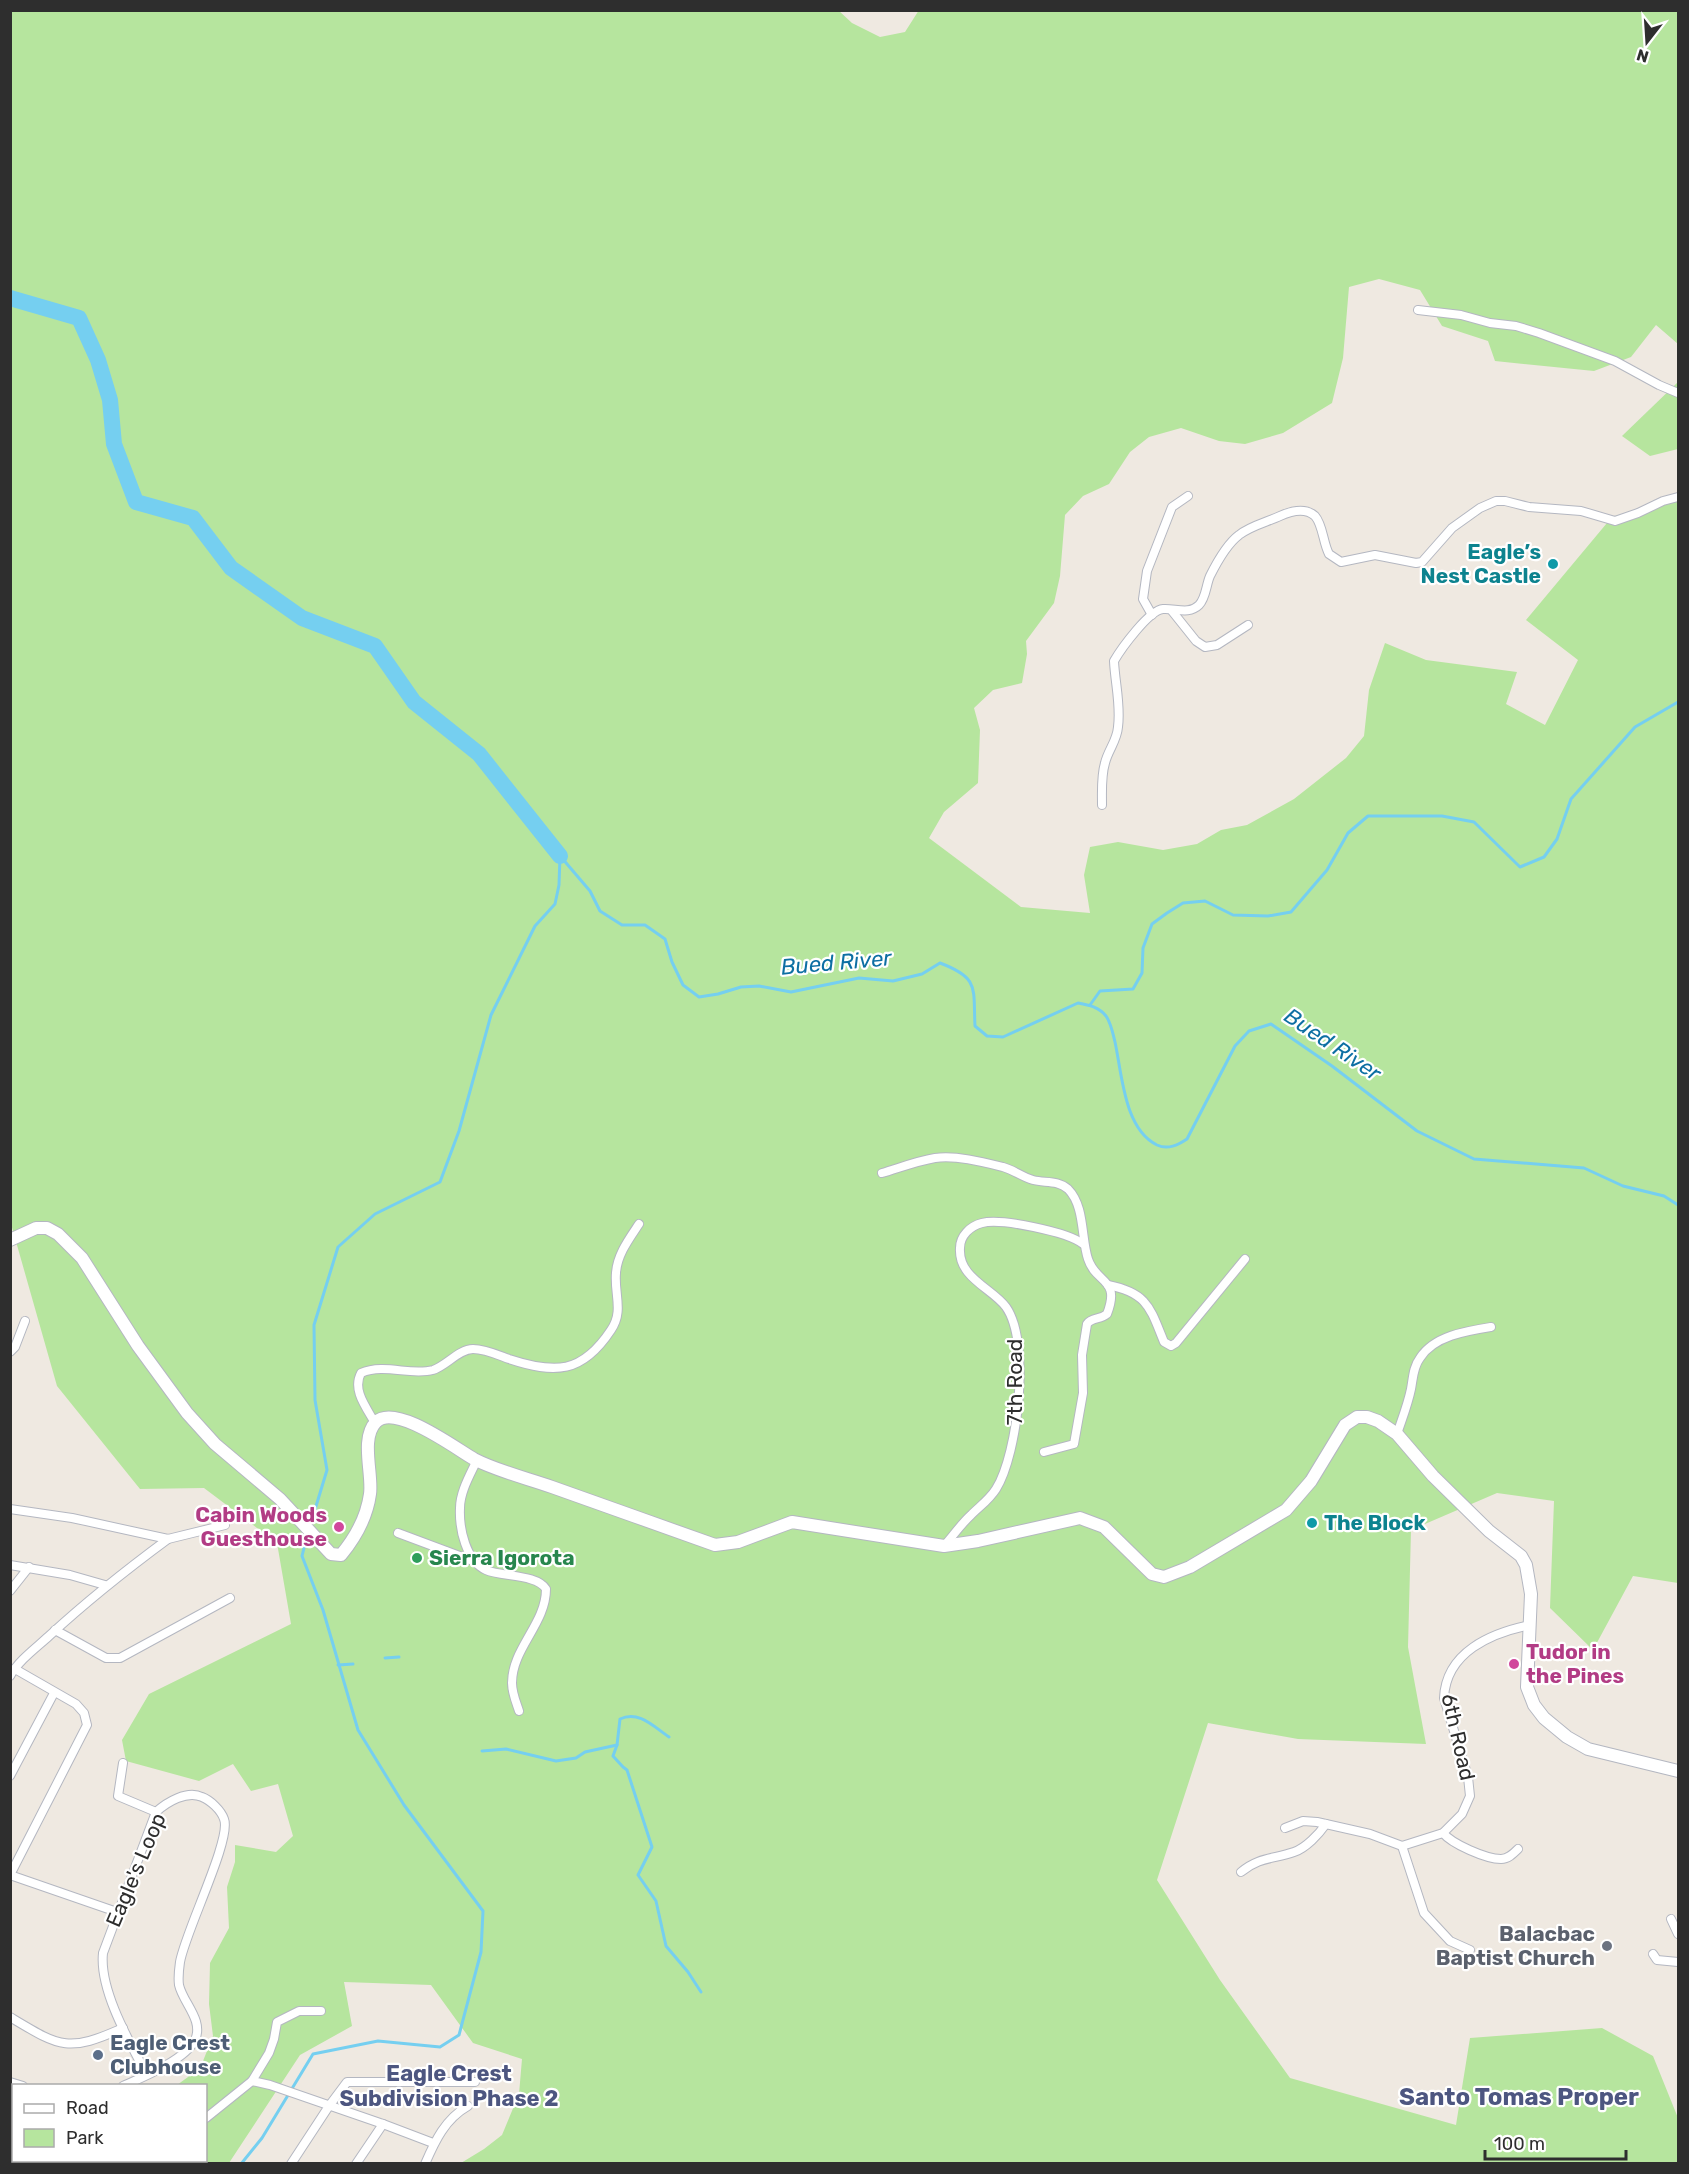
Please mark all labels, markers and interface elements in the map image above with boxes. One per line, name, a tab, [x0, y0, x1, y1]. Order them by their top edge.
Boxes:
north arrow	[1617, 12, 1677, 72]
text: N	[1634, 45, 1651, 67]
place label: Eagle’s Nest Castle	[1421, 539, 1541, 588]
marker: Eagle’s Nest Castle	[1546, 557, 1560, 571]
water label: Bued River	[780, 944, 894, 981]
water label: Bued River	[1279, 1002, 1388, 1088]
street label: 7th Road	[1002, 1339, 1027, 1425]
place label: Cabin Woods Guesthouse	[195, 1502, 327, 1551]
place label: The Block	[1324, 1510, 1427, 1535]
marker: The Block	[1305, 1516, 1319, 1530]
marker: Cabin Woods Guesthouse	[332, 1520, 346, 1534]
place label: Sierra Igorota	[429, 1545, 575, 1570]
marker: Sierra Igorota	[410, 1551, 424, 1565]
place label: Tudor in the Pines	[1526, 1639, 1624, 1688]
marker: Tudor in the Pines	[1507, 1657, 1521, 1671]
street label: 6th Road	[1436, 1691, 1481, 1783]
street label: Eagle's Loop	[100, 1809, 171, 1931]
place label: Balacbac Baptist Church	[1436, 1921, 1595, 1970]
marker: Balacbac Baptist Church	[1600, 1939, 1614, 1953]
place label: Eagle Crest Clubhouse	[110, 2030, 230, 2079]
marker: Eagle Crest Clubhouse	[91, 2048, 105, 2062]
district label: Eagle Crest Subdivision Phase 2	[339, 2060, 559, 2112]
district label: Santo Tomas Proper	[1399, 2083, 1639, 2111]
legend	[12, 2084, 207, 2162]
text: Road	[66, 2097, 109, 2119]
scale bar	[1485, 2123, 1626, 2161]
text: Park	[66, 2127, 104, 2149]
text: 100 m	[1494, 2133, 1545, 2155]

